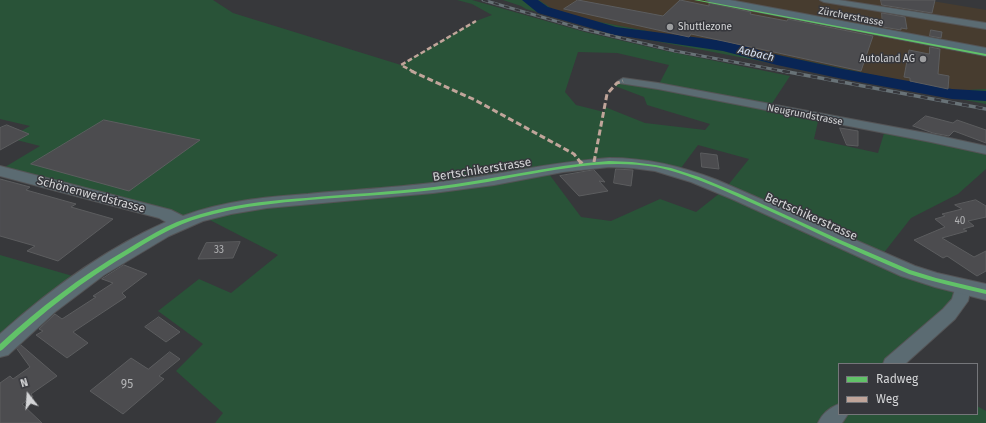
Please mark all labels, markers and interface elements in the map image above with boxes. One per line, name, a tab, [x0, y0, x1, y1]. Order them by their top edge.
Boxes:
street label: Zürcherstrasse	[817, 5, 885, 29]
place label: Shuttlezone	[678, 21, 732, 33]
marker: Shuttlezone	[665, 22, 675, 32]
water label: Aabach	[737, 43, 775, 65]
place label: Autoland AG	[859, 53, 915, 65]
marker: Autoland AG	[918, 54, 928, 64]
street label: Neugrundstrasse	[766, 102, 844, 128]
street label: Bertschikerstrasse	[432, 155, 532, 185]
street label: Schönenwerdstrasse	[35, 174, 147, 216]
street label: Bertschikerstrasse	[763, 190, 859, 244]
house number: 40	[955, 215, 965, 227]
house number: 33	[214, 244, 224, 256]
legend	[838, 363, 978, 415]
text: Radweg	[876, 372, 918, 386]
north arrow	[8, 375, 48, 415]
text: N	[19, 376, 30, 390]
house number: 95	[121, 378, 133, 392]
text: Weg	[876, 392, 899, 406]

